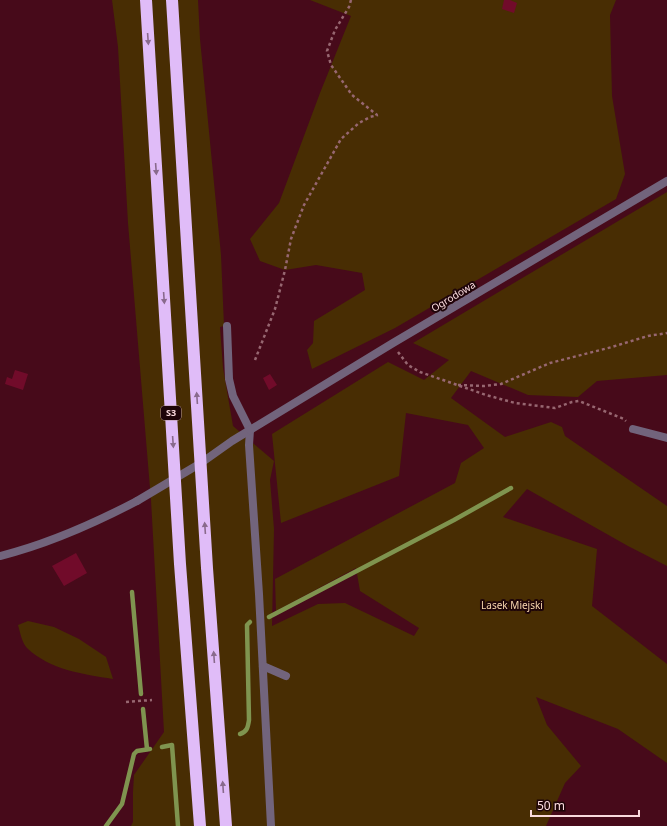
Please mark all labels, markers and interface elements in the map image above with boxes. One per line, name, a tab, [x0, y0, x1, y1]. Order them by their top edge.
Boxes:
one-way arrow	[145, 33, 152, 45]
one-way arrow	[153, 163, 160, 175]
street label: Ogrodowa	[428, 277, 478, 315]
one-way arrow	[161, 292, 168, 304]
one-way arrow	[193, 392, 200, 404]
road number: S3	[161, 406, 181, 420]
one-way arrow	[170, 436, 176, 449]
one-way arrow	[201, 522, 208, 534]
park label: Lasek Miejski	[481, 598, 543, 612]
one-way arrow	[210, 651, 217, 663]
one-way arrow	[219, 781, 226, 793]
scale bar	[531, 792, 639, 818]
text: 50 m	[537, 797, 565, 814]

